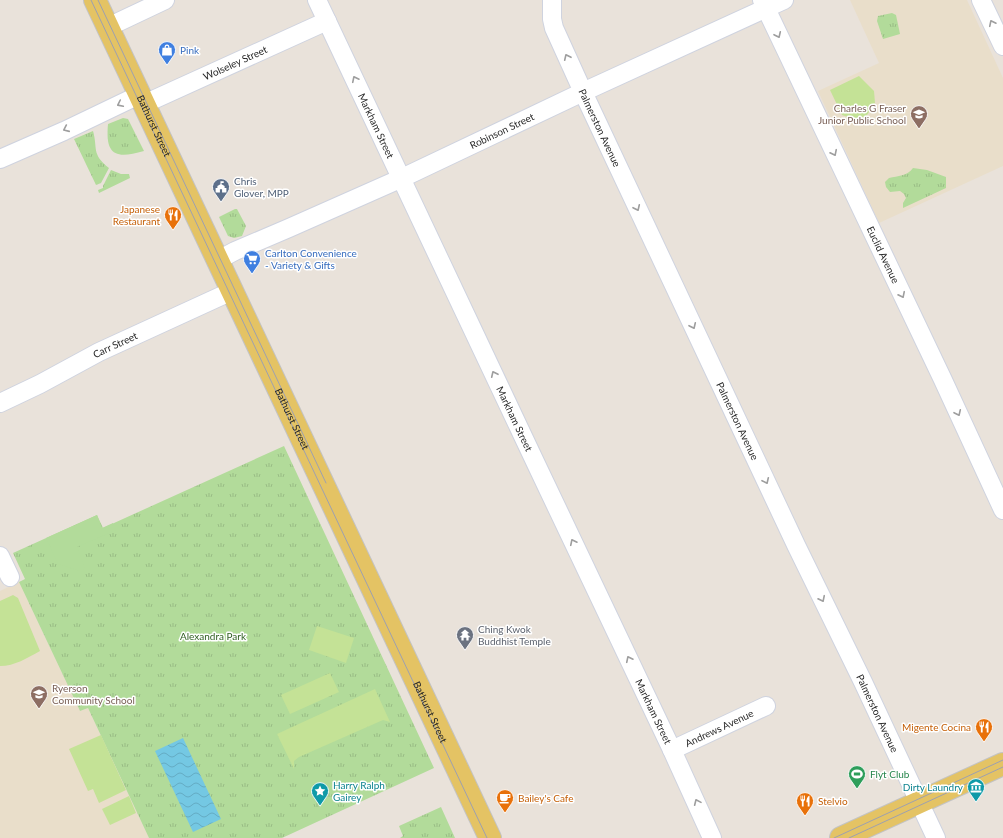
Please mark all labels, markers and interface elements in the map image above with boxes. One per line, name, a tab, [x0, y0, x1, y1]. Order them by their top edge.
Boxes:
one-way arrow	[989, 20, 997, 27]
one-way arrow	[773, 31, 781, 39]
shop icon: Pink	[157, 40, 177, 65]
street label: Wolseley Street	[201, 43, 269, 82]
place label: Pink	[180, 44, 200, 56]
one-way arrow	[564, 53, 572, 61]
one-way arrow	[352, 76, 360, 84]
street label: Palmerston Avenue	[576, 87, 623, 169]
street label: Markham Street	[356, 91, 397, 161]
street label: Bathurst Street	[135, 93, 174, 159]
one-way arrow	[117, 99, 125, 107]
place label: Charles G Fraser Junior Public School	[818, 102, 906, 126]
school or university icon: Charles G Fraser Junior Public School	[909, 104, 929, 129]
street label: Robinson Street	[468, 110, 536, 151]
one-way arrow	[63, 125, 70, 133]
one-way arrow	[829, 148, 837, 156]
place label: Chris Glover, MPP	[234, 175, 289, 199]
public building icon: Chris Glover, MPP	[211, 177, 231, 202]
place label: Japanese Restaurant	[113, 203, 160, 227]
one-way arrow	[632, 204, 640, 211]
restaurant icon: Japanese Restaurant	[163, 205, 183, 230]
street label: Euclid Avenue	[865, 224, 902, 285]
place label: Carlton Convenience - Variety & Gifts	[265, 247, 357, 271]
supermarket icon: Carlton Convenience - Variety & Gifts	[242, 249, 262, 274]
one-way arrow	[897, 291, 905, 299]
one-way arrow	[688, 321, 696, 329]
street label: Carr Street	[91, 329, 140, 360]
one-way arrow	[491, 371, 499, 378]
street label: Palmerston Avenue	[714, 380, 761, 462]
street label: Markham Street	[494, 384, 535, 454]
street label: Bathurst Street	[273, 386, 312, 452]
one-way arrow	[953, 408, 961, 416]
one-way arrow	[761, 477, 769, 485]
one-way arrow	[570, 539, 578, 546]
one-way arrow	[817, 594, 825, 602]
place label: Ching Kwok Buddhist Temple	[478, 623, 551, 647]
temple icon: Ching Kwok Buddhist Temple	[455, 625, 475, 650]
park label: Alexandra Park	[180, 630, 247, 642]
one-way arrow	[626, 656, 634, 664]
street label: Palmerston Avenue	[854, 672, 901, 754]
street label: Markham Street	[633, 677, 674, 746]
street label: Bathurst Street	[411, 679, 450, 745]
place label: Ryerson Community School	[52, 682, 135, 706]
school or university icon: Ryerson Community School	[29, 684, 49, 709]
street label: Andrews Avenue	[683, 707, 755, 749]
restaurant icon: Migente Cocina	[974, 717, 994, 742]
place label: Migente Cocina	[902, 721, 971, 733]
sports icon: Flyt Club	[847, 764, 867, 789]
place label: Flyt Club	[870, 768, 910, 780]
museum icon: Dirty Laundry	[966, 777, 986, 802]
place label: Harry Ralph Gairey	[333, 779, 385, 803]
place icon: Harry Ralph Gairey	[310, 781, 330, 806]
place label: Dirty Laundry	[903, 781, 964, 793]
cafe icon: Bailey's Cafe	[495, 788, 515, 813]
restaurant icon: Stelvio	[795, 791, 815, 816]
place label: Bailey's Cafe	[518, 792, 573, 804]
place label: Stelvio	[818, 795, 848, 807]
one-way arrow	[693, 799, 701, 806]

